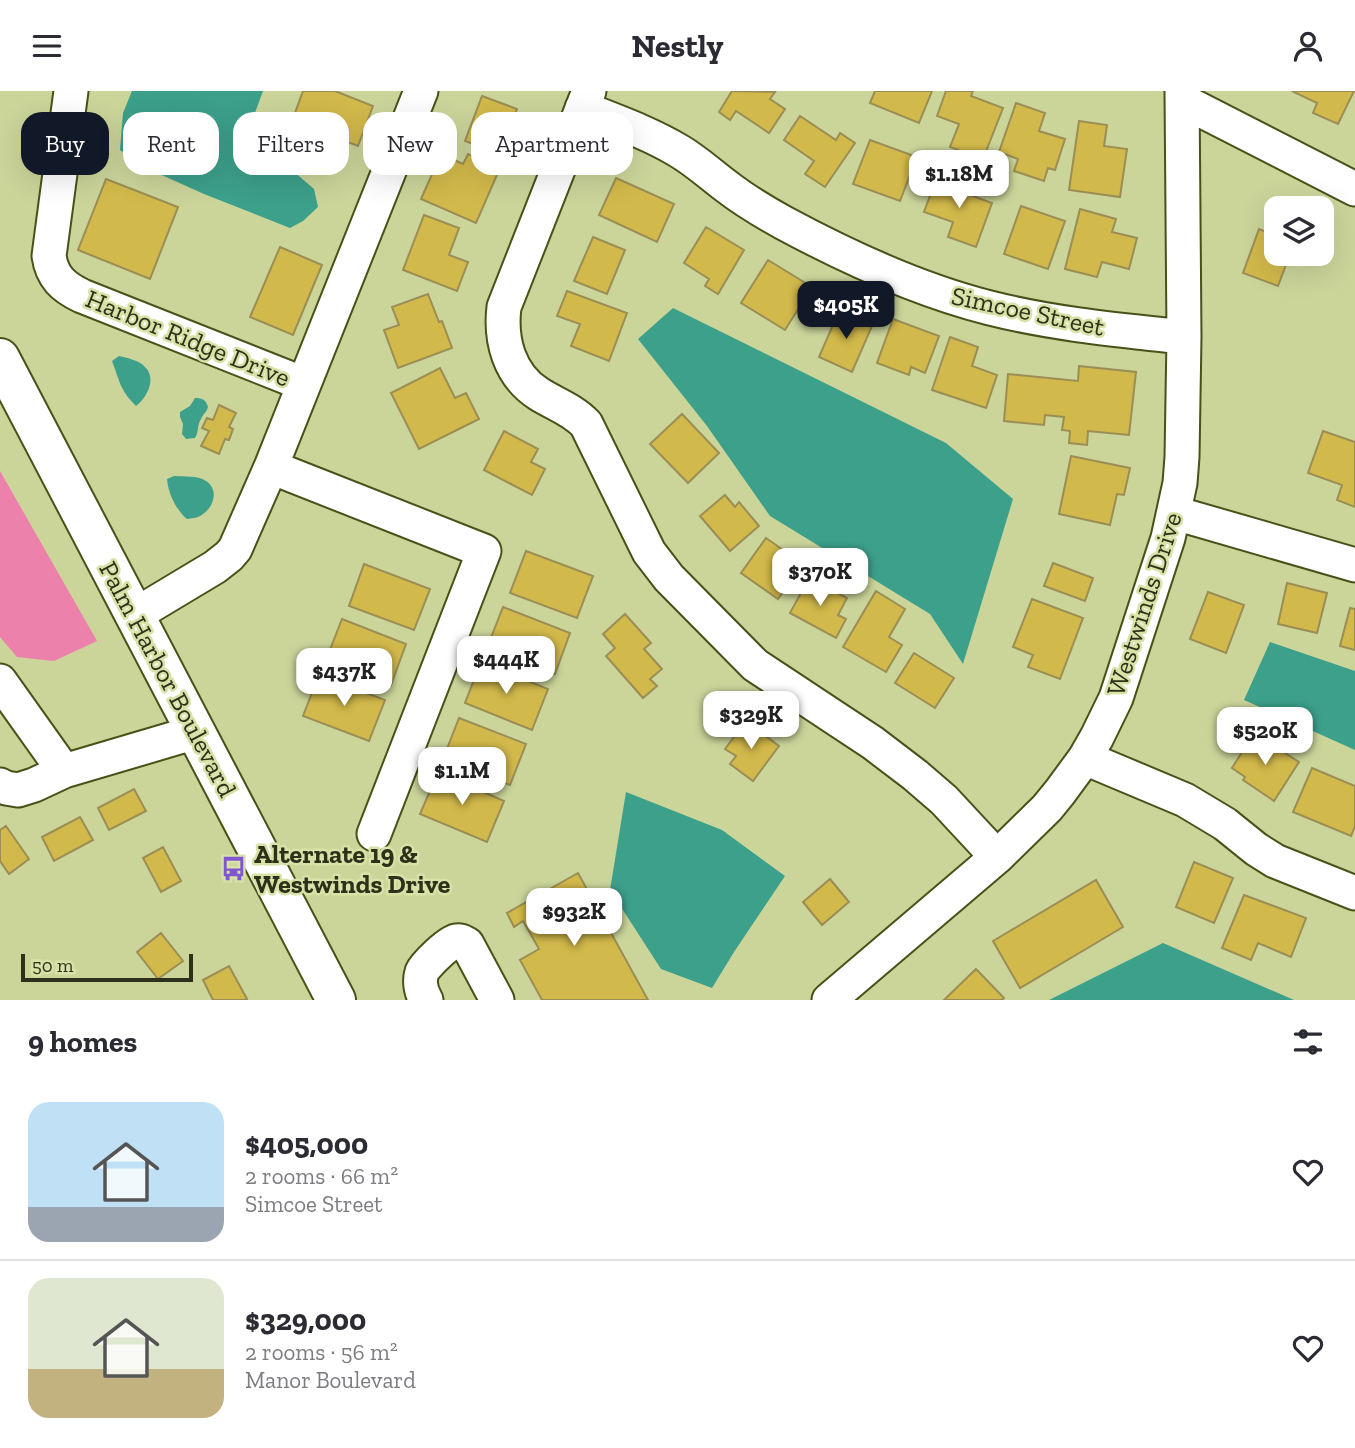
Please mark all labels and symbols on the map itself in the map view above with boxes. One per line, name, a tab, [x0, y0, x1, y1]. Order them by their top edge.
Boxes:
pin: $1.18M	[902, 151, 1016, 210]
street label: Simcoe Street	[949, 279, 1108, 343]
pin: $405K	[797, 281, 895, 341]
street label: Harbor Ridge Drive	[81, 282, 295, 394]
street label: Westwinds Drive	[1099, 508, 1189, 700]
pin: $370K	[771, 549, 869, 608]
street label: Palm Harbor Boulevard	[92, 556, 244, 802]
pin: $444K	[457, 637, 555, 696]
pin: $437K	[295, 649, 393, 708]
pin: $329K	[702, 691, 800, 751]
pin: $520K	[1216, 707, 1314, 767]
pin: $1.1M	[413, 747, 511, 807]
place label: Alternate 19 & Westwinds Drive	[254, 838, 451, 900]
bus stop icon: Alternate 19 & Westwinds Drive	[220, 855, 248, 883]
pin: $932K	[525, 889, 623, 948]
scale bar	[21, 951, 192, 983]

